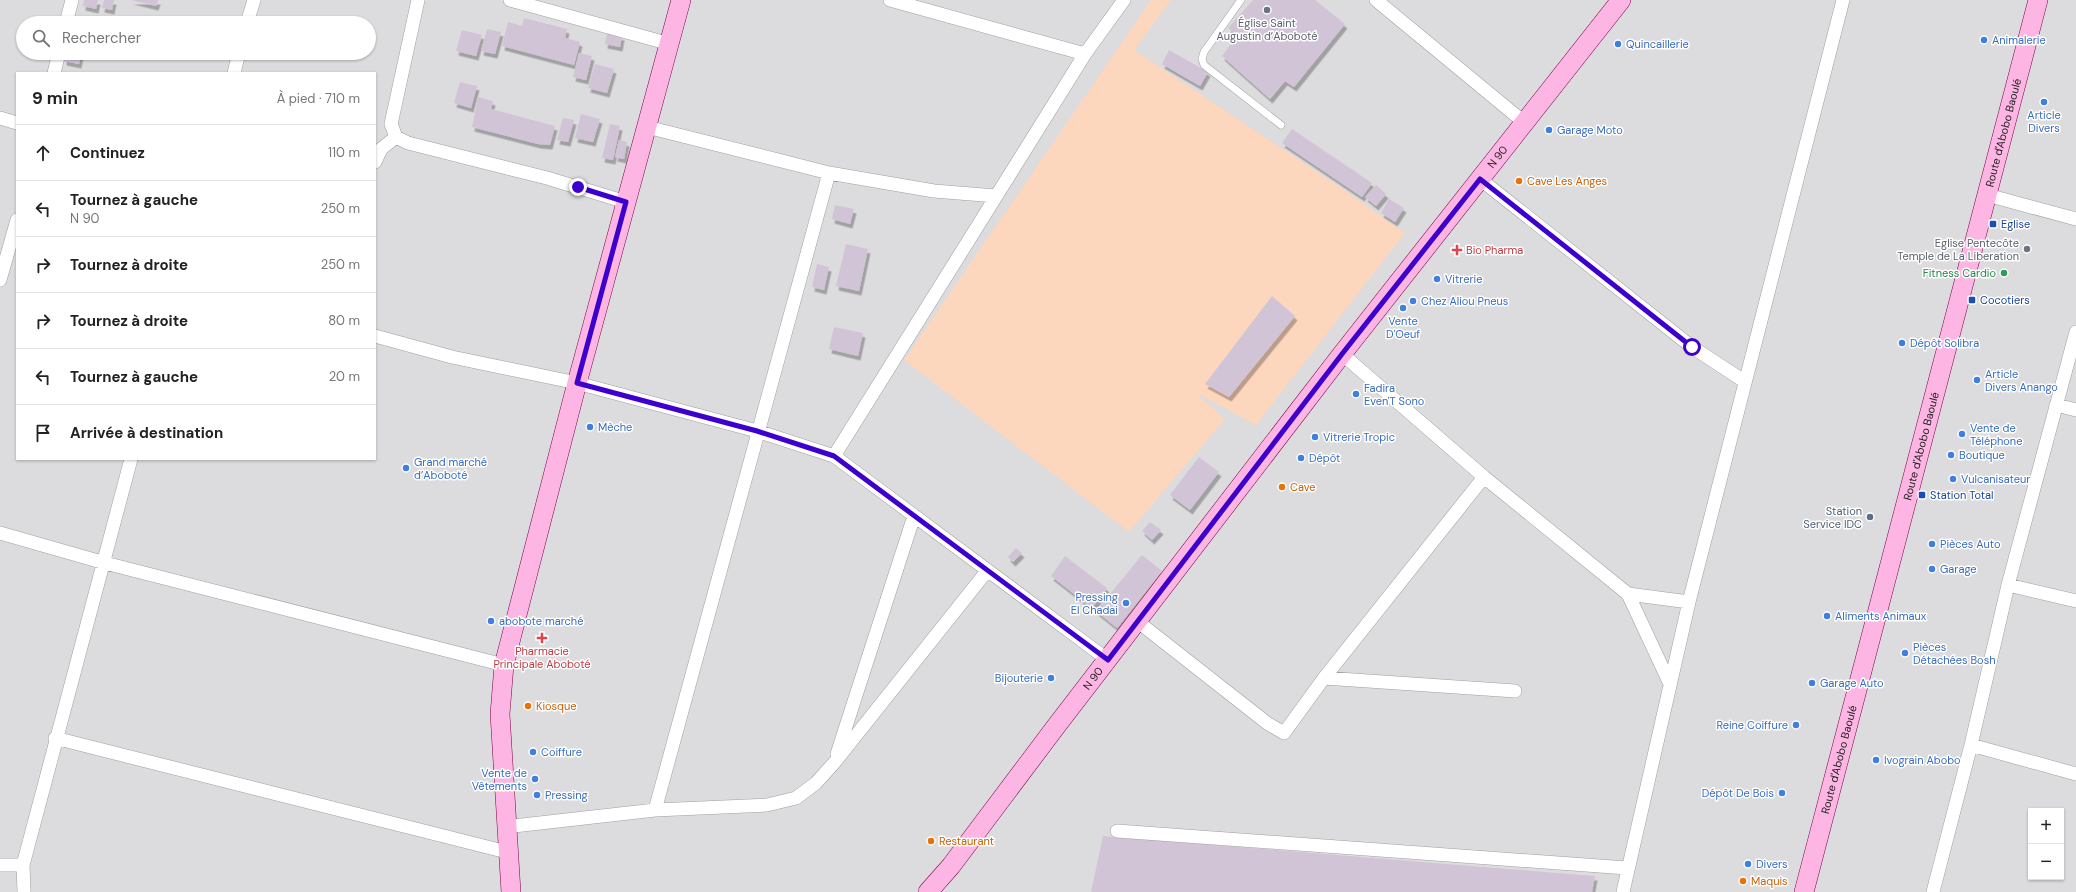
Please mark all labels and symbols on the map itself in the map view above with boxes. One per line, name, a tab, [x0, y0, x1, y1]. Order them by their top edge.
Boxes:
marker: Église Saint Augustin d’Aboboté	[1262, 5, 1272, 15]
place label: Église Saint Augustin d’Aboboté	[1217, 16, 1317, 43]
place label: Animalerie	[1992, 33, 2046, 47]
marker: Animalerie	[1979, 35, 1989, 45]
place label: Quincaillerie	[1626, 37, 1689, 51]
marker: Quincaillerie	[1613, 39, 1623, 49]
street label: Route d'Abobo Baoulé	[1982, 77, 2024, 188]
marker: Article Divers	[2039, 97, 2049, 107]
place label: Article Divers	[2027, 108, 2061, 135]
place label: Garage Moto	[1557, 123, 1623, 137]
marker: Garage Moto	[1544, 125, 1554, 135]
street label: N 90	[1484, 143, 1511, 171]
place label: Cave Les Anges	[1527, 174, 1607, 188]
marker: Cave Les Anges	[1514, 176, 1524, 186]
route end	[569, 178, 587, 196]
place label: Eglise	[2001, 217, 2030, 231]
marker: Eglise	[1988, 219, 1998, 229]
place label: Eglise Pentecôte Temple de La Liberation	[1897, 236, 2019, 263]
place label: Bio Pharma	[1466, 243, 1523, 257]
marker: Bio Pharma	[1451, 244, 1463, 256]
marker: Eglise Pentecôte Temple de La Liberation	[2022, 244, 2032, 254]
place label: Fitness Cardio	[1923, 266, 1996, 280]
marker: Fitness Cardio	[1999, 268, 2009, 278]
place label: Vitrerie	[1445, 272, 1482, 286]
marker: Vitrerie	[1432, 274, 1442, 284]
place label: Cocotiers	[1980, 293, 2030, 307]
place label: Chez Aliou Pneus	[1421, 294, 1508, 308]
marker: Cocotiers	[1967, 295, 1977, 305]
marker: Chez Aliou Pneus	[1408, 296, 1418, 306]
marker: Vente D'Oeuf	[1398, 303, 1408, 313]
place label: Vente D'Oeuf	[1386, 314, 1420, 341]
place label: Dépôt Solibra	[1910, 336, 1979, 350]
route start	[1683, 338, 1701, 356]
marker: Dépôt Solibra	[1897, 338, 1907, 348]
place label: Article Divers Anango	[1985, 367, 2058, 394]
marker: Article Divers Anango	[1972, 375, 1982, 385]
place label: Fadira Even'T Sono	[1364, 381, 1424, 408]
marker: Fadira Even'T Sono	[1351, 389, 1361, 399]
street label: Route d'Abobo Baoulé	[1900, 390, 1942, 502]
place label: Mèche	[598, 420, 632, 434]
place label: Vente de Téléphone	[1970, 421, 2022, 448]
marker: Mèche	[585, 422, 595, 432]
marker: Vente de Téléphone	[1957, 429, 1967, 439]
place label: Vitrerie Tropic	[1323, 430, 1395, 444]
marker: Vitrerie Tropic	[1310, 432, 1320, 442]
place label: Boutique	[1959, 448, 2005, 462]
marker: Boutique	[1946, 450, 1956, 460]
place label: Dépôt	[1309, 451, 1340, 465]
marker: Dépôt	[1296, 453, 1306, 463]
place label: Grand marché d’Aboboté	[414, 455, 487, 482]
marker: Grand marché d’Aboboté	[401, 463, 411, 473]
place label: Vulcanisateur	[1961, 472, 2030, 486]
marker: Vulcanisateur	[1948, 474, 1958, 484]
place label: Cave	[1290, 480, 1315, 494]
marker: Cave	[1277, 482, 1287, 492]
place label: Station Total	[1930, 488, 1993, 502]
marker: Station Total	[1917, 490, 1927, 500]
place label: Station Service IDC	[1803, 504, 1862, 531]
marker: Station Service IDC	[1865, 512, 1875, 522]
place label: Pièces Auto	[1940, 537, 2000, 551]
marker: Pièces Auto	[1927, 539, 1937, 549]
place label: Garage	[1940, 562, 1977, 576]
marker: Garage	[1927, 564, 1937, 574]
place label: Pressing El Chadai	[1071, 590, 1118, 617]
marker: Pressing El Chadai	[1121, 598, 1131, 608]
place label: Aliments Animaux	[1835, 609, 1927, 623]
marker: Aliments Animaux	[1822, 611, 1832, 621]
place label: abobote marché	[499, 614, 583, 628]
marker: abobote marché	[486, 616, 496, 626]
marker: Pharmacie Principale Aboboté	[537, 633, 547, 643]
place label: Pièces Détachées Bosh	[1913, 640, 1996, 667]
place label: Pharmacie Principale Aboboté	[493, 644, 591, 671]
marker: Pièces Détachées Bosh	[1900, 648, 1910, 658]
street label: N 90	[1080, 664, 1106, 693]
place label: Bijouterie	[995, 671, 1043, 685]
marker: Bijouterie	[1046, 673, 1056, 683]
place label: Garage Auto	[1820, 676, 1884, 690]
marker: Garage Auto	[1807, 678, 1817, 688]
place label: Kiosque	[536, 699, 577, 713]
marker: Kiosque	[523, 701, 533, 711]
street label: Route d'Abobo Baoulé	[1818, 704, 1860, 815]
place label: Reine Coiffure	[1716, 718, 1788, 732]
marker: Reine Coiffure	[1791, 720, 1801, 730]
place label: Coiffure	[541, 745, 582, 759]
marker: Coiffure	[528, 747, 538, 757]
place label: Ivograin Abobo	[1884, 753, 1961, 767]
marker: Ivograin Abobo	[1871, 755, 1881, 765]
place label: Vente de Vêtements	[472, 766, 527, 793]
marker: Vente de Vêtements	[530, 774, 540, 784]
place label: Dépôt De Bois	[1702, 786, 1774, 800]
place label: Pressing	[545, 788, 588, 802]
marker: Dépôt De Bois	[1777, 788, 1787, 798]
marker: Pressing	[532, 790, 542, 800]
place label: Restaurant	[939, 834, 994, 848]
marker: Restaurant	[926, 836, 936, 846]
place label: Divers	[1756, 857, 1788, 871]
marker: Divers	[1743, 859, 1753, 869]
place label: Maquis	[1751, 874, 1788, 888]
marker: Maquis	[1738, 876, 1748, 886]

